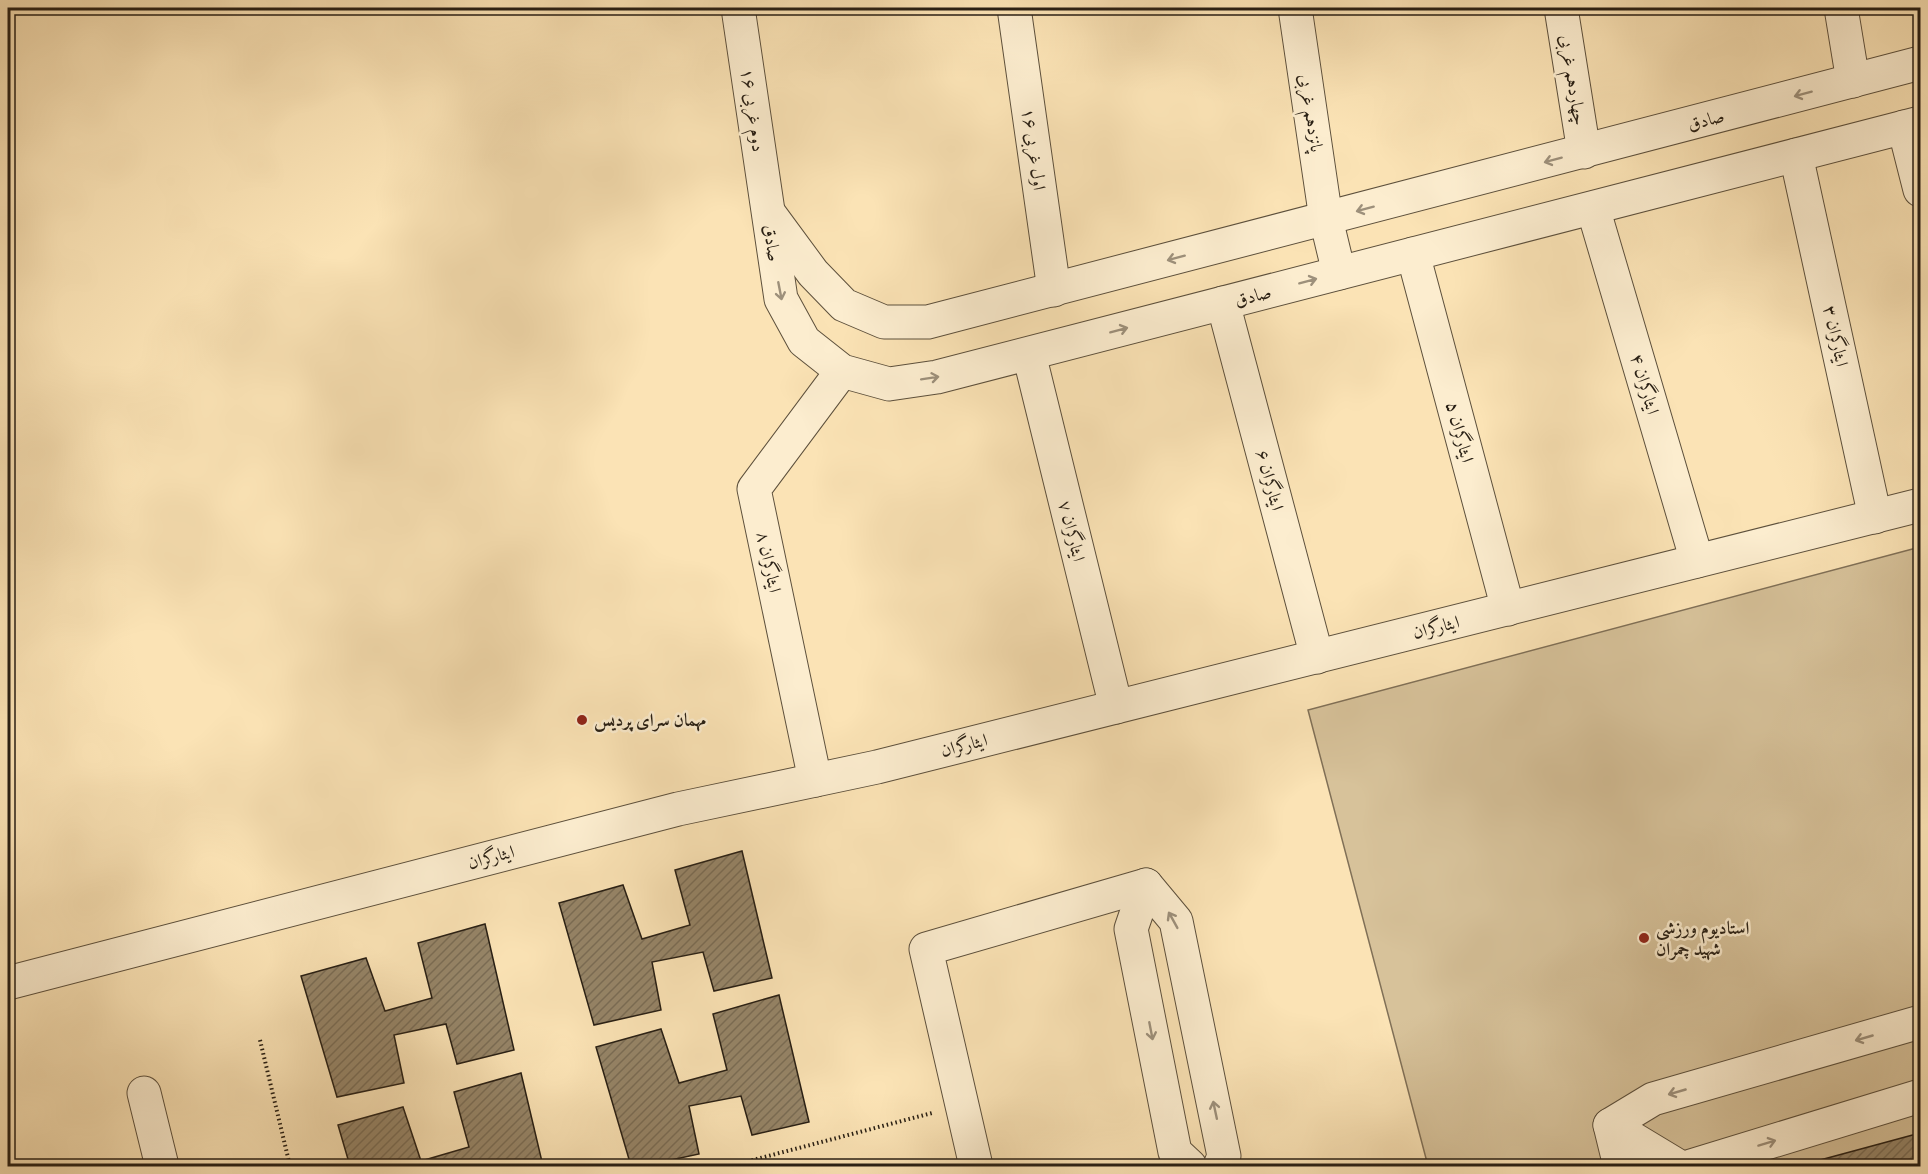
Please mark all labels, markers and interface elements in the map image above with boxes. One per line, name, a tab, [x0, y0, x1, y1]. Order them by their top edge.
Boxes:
street label: چهاردهم غربی	[1549, 33, 1591, 128]
street label: ۱۶ دوم غربی	[731, 67, 770, 154]
street label: پانزدهم غربی	[1288, 72, 1328, 156]
one-way arrow	[1794, 89, 1813, 100]
street label: صادق	[1685, 105, 1727, 135]
street label: ۱۶ اول غربی	[1015, 107, 1051, 192]
one-way arrow	[1544, 154, 1563, 166]
one-way arrow	[1356, 204, 1375, 215]
street label: صادق	[759, 223, 785, 263]
one-way arrow	[1167, 253, 1186, 265]
one-way arrow	[1298, 275, 1317, 287]
one-way arrow	[775, 280, 786, 300]
street label: صادق	[1232, 281, 1274, 311]
street label: ایثارگران ۳	[1818, 303, 1854, 369]
one-way arrow	[1109, 324, 1128, 336]
street label: ایثارگران ۴	[1625, 351, 1665, 417]
one-way arrow	[920, 372, 940, 383]
street label: ایثارگران ۵	[1440, 399, 1480, 465]
street label: ایثارگران ۶	[1250, 447, 1290, 513]
street label: ایثارگران ۷	[1053, 498, 1091, 564]
street label: ایثارگران ۸	[751, 529, 787, 595]
street label: ایثارگران	[1410, 610, 1462, 644]
place label: مهمان سرای پردیس	[594, 709, 706, 732]
marker: مهمان سرای پردیس	[575, 713, 589, 727]
street label: ایثارگران	[938, 728, 990, 762]
street label: ایثارگران	[465, 839, 517, 875]
one-way arrow	[1167, 912, 1179, 929]
place label: استادیوم ورزشی شهید چمران	[1656, 917, 1749, 961]
marker: استادیوم ورزشی شهید چمران	[1637, 931, 1651, 945]
one-way arrow	[1146, 1021, 1157, 1040]
one-way arrow	[1855, 1033, 1874, 1044]
one-way arrow	[1668, 1087, 1687, 1098]
one-way arrow	[1209, 1100, 1220, 1120]
one-way arrow	[1757, 1137, 1776, 1148]

